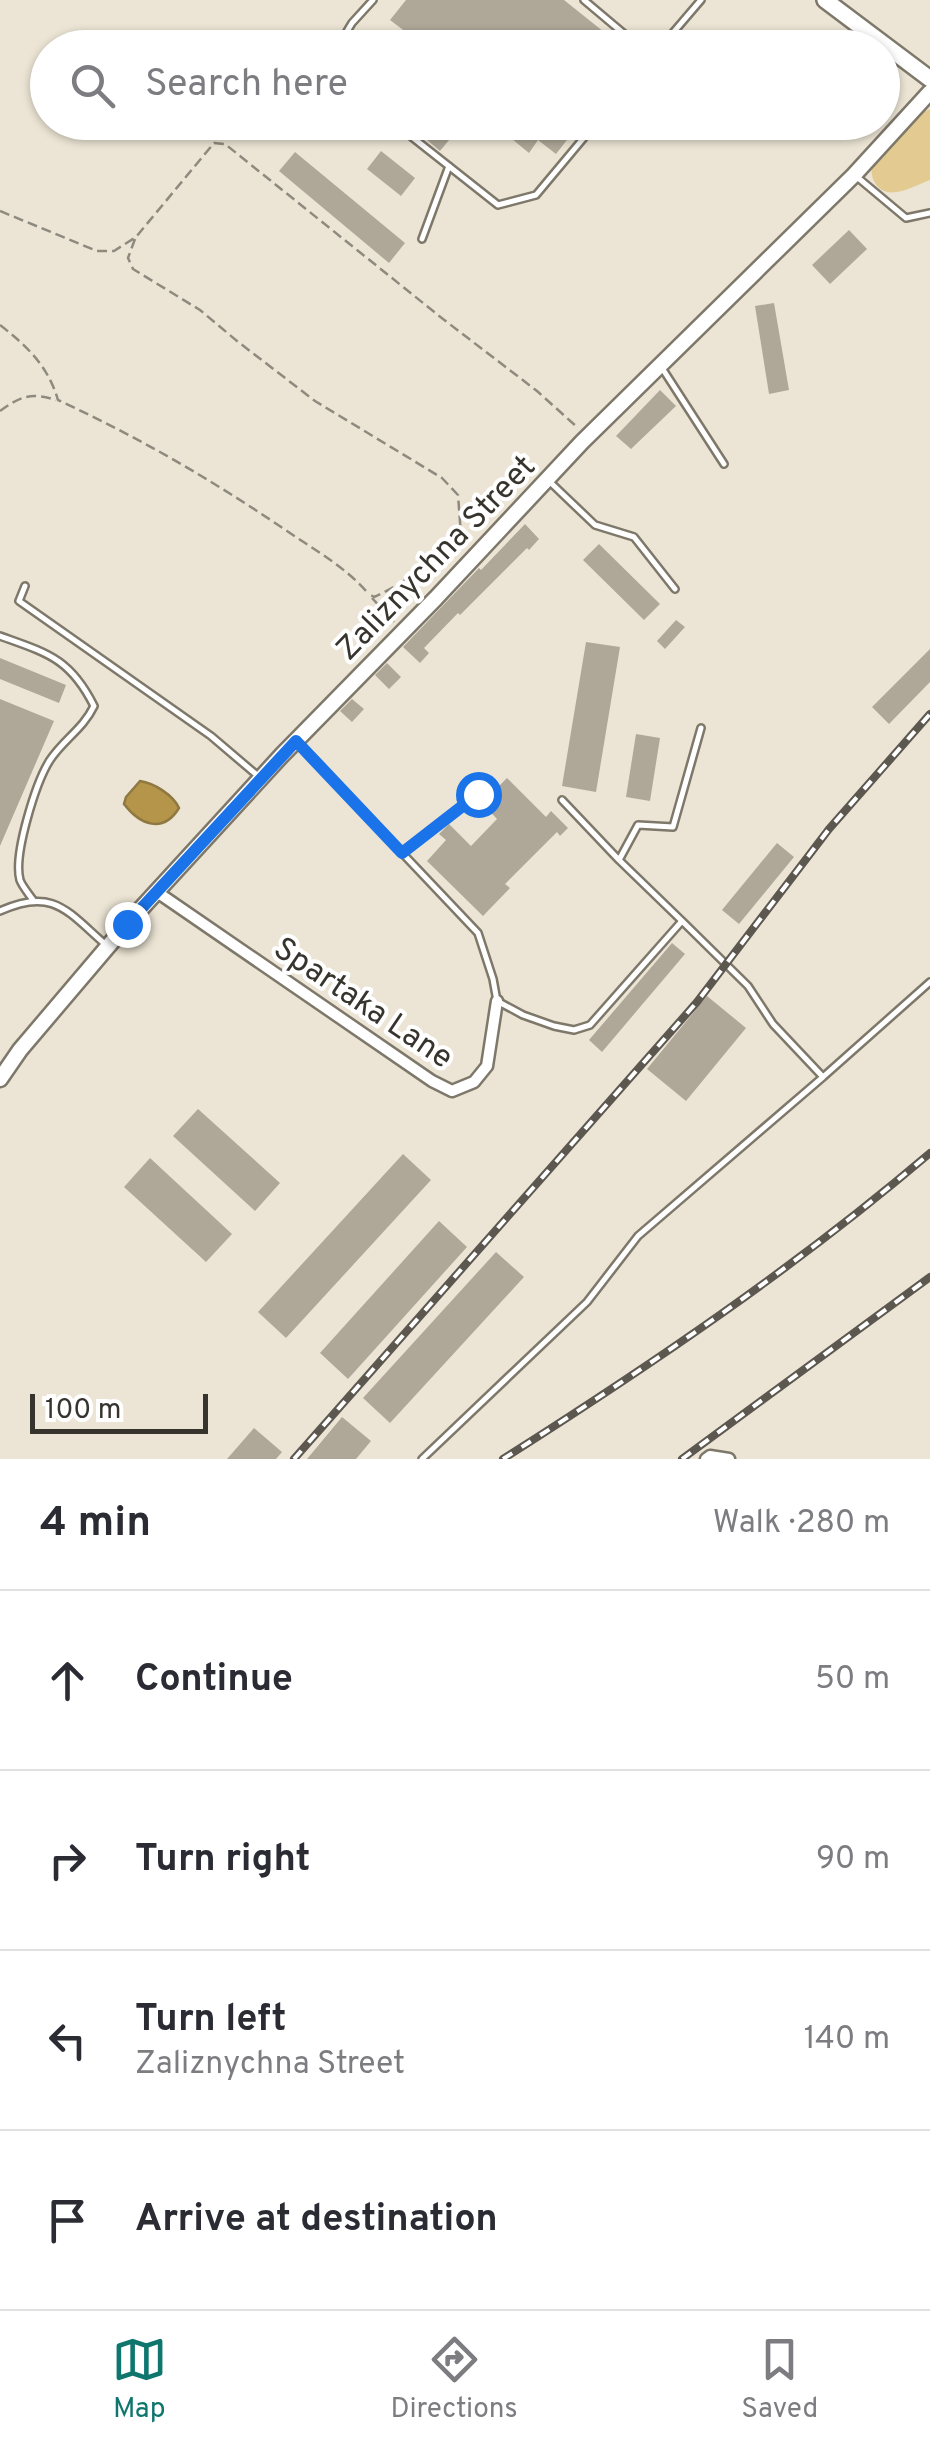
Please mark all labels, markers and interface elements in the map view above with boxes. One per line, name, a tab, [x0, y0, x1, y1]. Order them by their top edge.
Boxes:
search box	[30, 30, 900, 140]
icon: search	[65, 58, 120, 113]
text: Search here	[145, 61, 348, 110]
street label: Zaliznychna Street	[329, 448, 545, 670]
route start	[456, 772, 502, 818]
route end	[105, 902, 151, 948]
street label: Spartaka Lane	[265, 930, 460, 1079]
scale bar	[30, 1389, 208, 1434]
text: 100 m	[45, 1393, 121, 1429]
text: 4 min	[40, 1498, 151, 1551]
text: Walk · 280 m	[713, 1504, 890, 1544]
icon: ahead	[40, 1653, 95, 1708]
text: Continue	[135, 1656, 293, 1705]
text: 50 m	[815, 1660, 890, 1700]
icon: right	[40, 1833, 95, 1888]
text: Turn right	[135, 1836, 310, 1885]
text: 90 m	[816, 1840, 890, 1880]
text: Turn left	[135, 1996, 287, 2045]
icon: left	[40, 2013, 95, 2068]
text: 140 m	[804, 2020, 890, 2060]
text: Zaliznychna Street	[135, 2045, 405, 2085]
icon: arrive	[40, 2193, 95, 2248]
text: Arrive at destination	[135, 2196, 498, 2245]
tab: Map	[112, 2332, 167, 2428]
tab: Directions	[390, 2332, 518, 2428]
tab: Saved	[741, 2332, 818, 2428]

